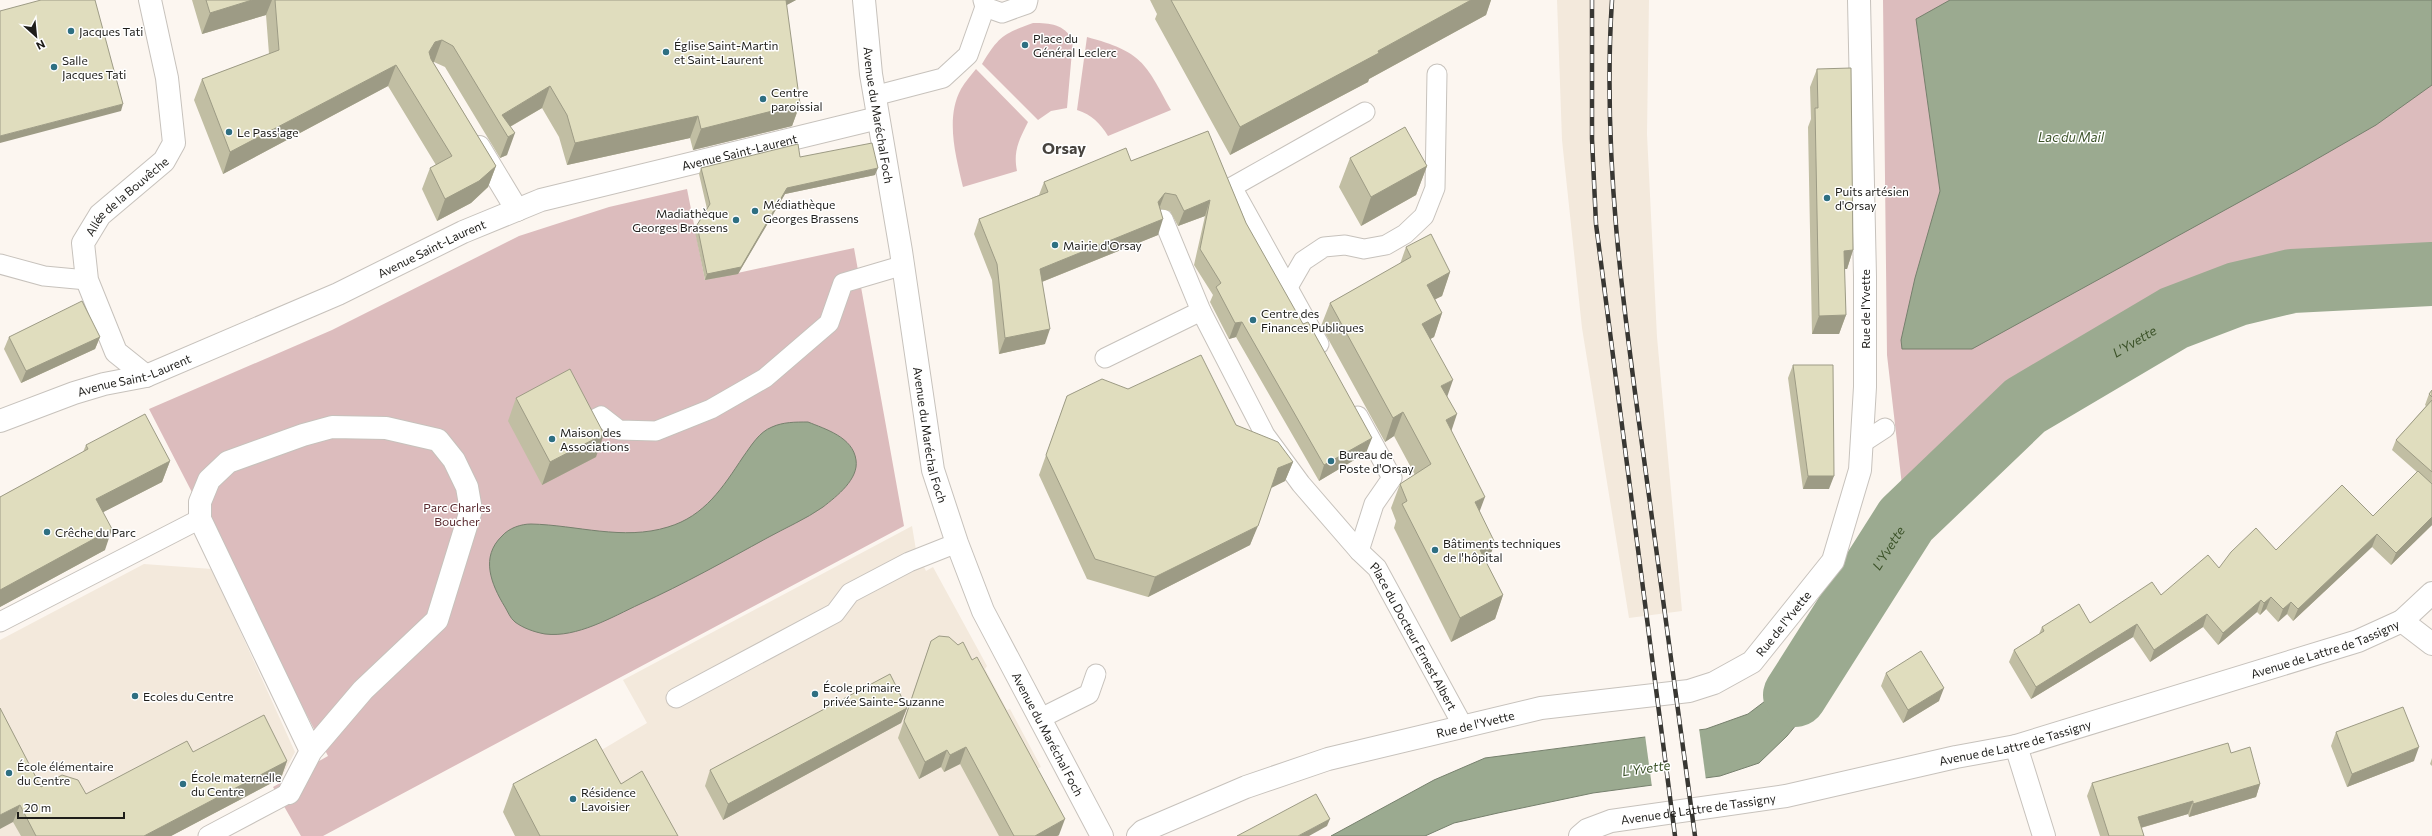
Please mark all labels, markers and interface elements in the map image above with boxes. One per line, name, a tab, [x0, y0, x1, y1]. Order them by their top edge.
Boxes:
north arrow	[16, 16, 56, 56]
place label: Jacques Tati	[79, 24, 143, 39]
marker: Jacques Tati	[66, 26, 76, 36]
place label: Place du Général Leclerc	[1033, 31, 1117, 59]
text: N	[34, 38, 47, 53]
place label: Église Saint-Martin et Saint-Laurent	[674, 38, 778, 66]
marker: Place du Général Leclerc	[1020, 40, 1030, 50]
street label: Avenue du Maréchal Foch	[861, 46, 896, 184]
marker: Église Saint-Martin et Saint-Laurent	[661, 47, 671, 57]
place label: Salle Jacques Tati	[62, 53, 126, 82]
marker: Salle Jacques Tati	[49, 62, 59, 72]
place label: Centre paroissial	[771, 85, 823, 113]
marker: Centre paroissial	[758, 94, 768, 104]
place label: Le Pass'age	[237, 125, 299, 139]
marker: Le Pass'age	[224, 127, 234, 137]
water label: Lac du Mail	[2038, 129, 2105, 145]
street label: Avenue Saint-Laurent	[680, 131, 799, 173]
district label: Orsay	[1042, 138, 1086, 157]
street label: Allée de la Bouvêche	[82, 154, 171, 238]
place label: Puits artésien d'Orsay	[1835, 184, 1909, 212]
marker: Puits artésien d'Orsay	[1822, 193, 1832, 203]
place label: Médiathèque Georges Brassens	[763, 197, 859, 225]
place label: Madiathèque Georges Brassens	[632, 206, 728, 234]
marker: Médiathèque Georges Brassens	[750, 206, 760, 216]
marker: Madiathèque Georges Brassens	[731, 215, 741, 225]
street label: Avenue Saint-Laurent	[375, 217, 488, 280]
place label: Mairie d'Orsay	[1063, 238, 1142, 252]
marker: Mairie d'Orsay	[1050, 240, 1060, 250]
street label: Rue de l'Yvette	[1858, 269, 1872, 349]
place label: Centre des Finances Publiques	[1261, 306, 1364, 334]
marker: Centre des Finances Publiques	[1248, 315, 1258, 325]
water label: L'Yvette	[2109, 322, 2159, 361]
street label: Avenue Saint-Laurent	[76, 351, 193, 399]
street label: Avenue du Maréchal Foch	[911, 366, 950, 504]
place label: Maison des Associations	[560, 425, 629, 453]
marker: Maison des Associations	[547, 434, 557, 444]
place label: Bureau de Poste d'Orsay	[1339, 447, 1414, 475]
marker: Bureau de Poste d'Orsay	[1326, 456, 1336, 466]
park label: Parc Charles Boucher	[423, 500, 491, 528]
water label: L'Yvette	[1868, 523, 1908, 573]
place label: Crêche du Parc	[55, 525, 136, 539]
marker: Crêche du Parc	[42, 527, 52, 537]
place label: Bâtiments techniques de l'hôpital	[1443, 536, 1561, 564]
marker: Bâtiments techniques de l'hôpital	[1430, 545, 1440, 555]
street label: Place du Docteur Ernest Albert	[1368, 559, 1460, 713]
street label: Rue de l'Yvette	[1753, 588, 1813, 659]
street label: Avenue de Lattre de Tassigny	[2249, 616, 2401, 681]
street label: Avenue du Maréchal Foch	[1010, 670, 1087, 798]
place label: École primaire privée Sainte-Suzanne	[823, 680, 944, 708]
place label: Ecoles du Centre	[143, 689, 234, 703]
marker: École primaire privée Sainte-Suzanne	[810, 689, 820, 699]
marker: Ecoles du Centre	[130, 691, 140, 701]
street label: Rue de l'Yvette	[1435, 708, 1516, 740]
street label: Avenue de Lattre de Tassigny	[1938, 716, 2093, 768]
water label: L'Yvette	[1621, 757, 1671, 779]
place label: École élémentaire du Centre	[17, 759, 113, 787]
marker: École élémentaire du Centre	[4, 768, 14, 778]
place label: École maternelle du Centre	[191, 770, 281, 798]
marker: École maternelle du Centre	[178, 779, 188, 789]
place label: Résidence Lavoisier	[581, 785, 636, 813]
street label: Avenue de Lattre de Tassigny	[1620, 791, 1777, 827]
scale bar	[18, 794, 124, 820]
marker: Résidence Lavoisier	[568, 794, 578, 804]
text: 20 m	[24, 800, 51, 814]

